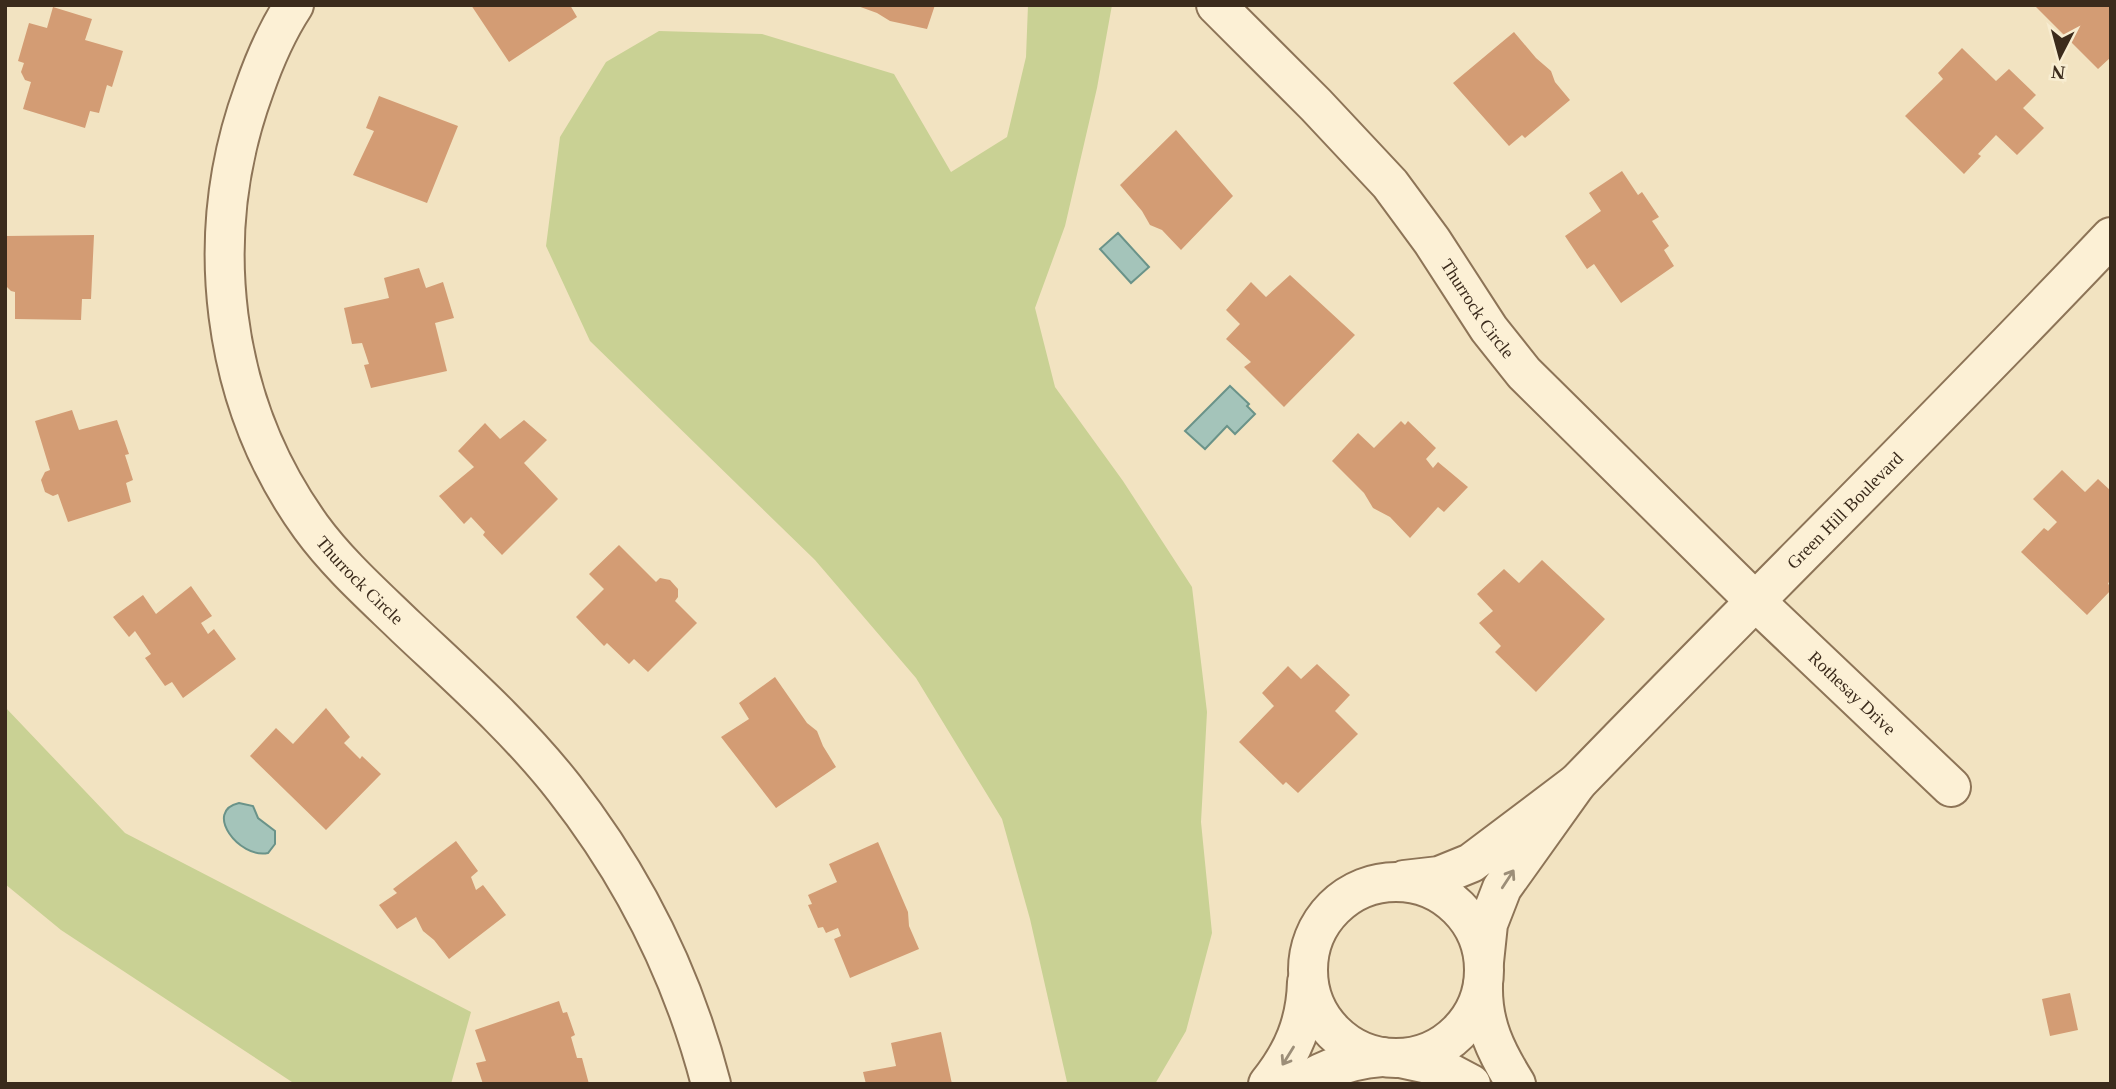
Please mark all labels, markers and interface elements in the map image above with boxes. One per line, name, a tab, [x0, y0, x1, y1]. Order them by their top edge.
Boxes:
north arrow	[2025, 21, 2095, 91]
text: N	[2050, 61, 2066, 84]
street label: Thurrock Circle	[1437, 256, 1518, 362]
street label: Green Hill Boulevard	[1783, 448, 1907, 573]
street label: Thurrock Circle	[312, 532, 407, 629]
street label: Rothesay Drive	[1804, 647, 1900, 739]
one-way arrow	[1501, 870, 1515, 890]
one-way arrow	[1281, 1046, 1295, 1065]

